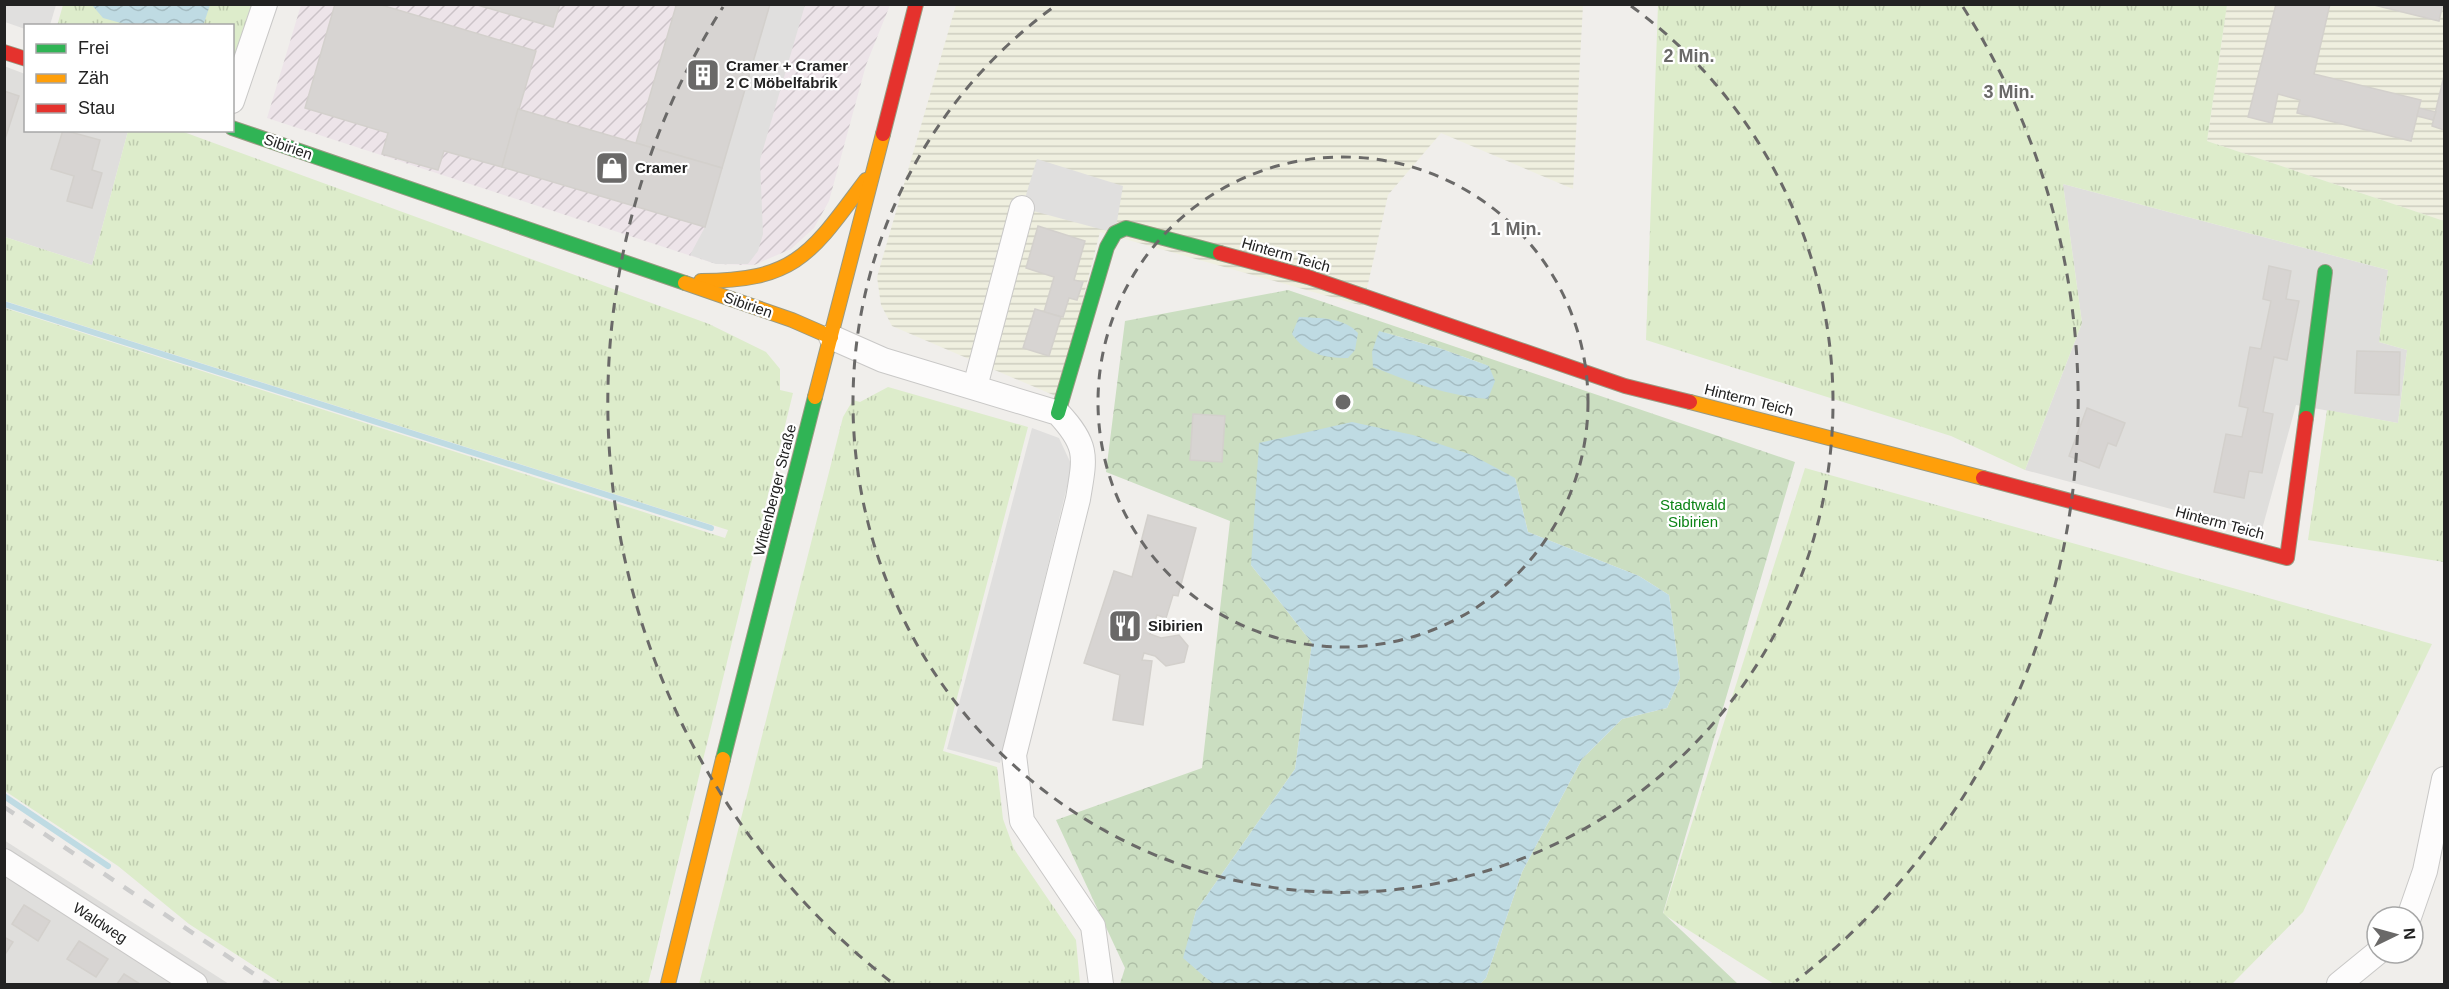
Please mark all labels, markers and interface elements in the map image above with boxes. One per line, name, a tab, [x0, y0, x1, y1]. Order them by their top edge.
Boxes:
legend	[24, 24, 234, 132]
text: Frei	[78, 38, 109, 58]
text: 2 Min.	[1663, 46, 1715, 66]
building icon: Cramer + Cramer 2 C Möbelfabrik	[685, 57, 721, 93]
place label: Cramer + Cramer 2 C Möbelfabrik	[726, 57, 848, 91]
text: Zäh	[78, 68, 109, 88]
text: 3 Min.	[1983, 82, 2035, 102]
text: Stau	[78, 98, 115, 118]
street label: Sibirien	[262, 130, 315, 163]
shop icon: Cramer	[594, 150, 630, 186]
place label: Cramer	[635, 159, 688, 176]
text: 1 Min.	[1490, 219, 1542, 239]
street label: Hinterm Teich	[1240, 234, 1332, 275]
street label: Sibirien	[722, 288, 775, 321]
street label: Hinterm Teich	[1703, 380, 1796, 419]
centre of rings	[1333, 392, 1353, 412]
street label: Wittenberger Straße	[750, 422, 799, 557]
park label: Stadtwald Sibirien	[1660, 496, 1726, 530]
street label: Hinterm Teich	[2174, 502, 2266, 543]
restaurant icon: Sibirien	[1107, 608, 1143, 644]
place label: Sibirien	[1148, 617, 1203, 634]
street label: Waldweg	[70, 899, 131, 946]
north arrow	[2365, 905, 2425, 965]
text: N	[2400, 927, 2418, 940]

